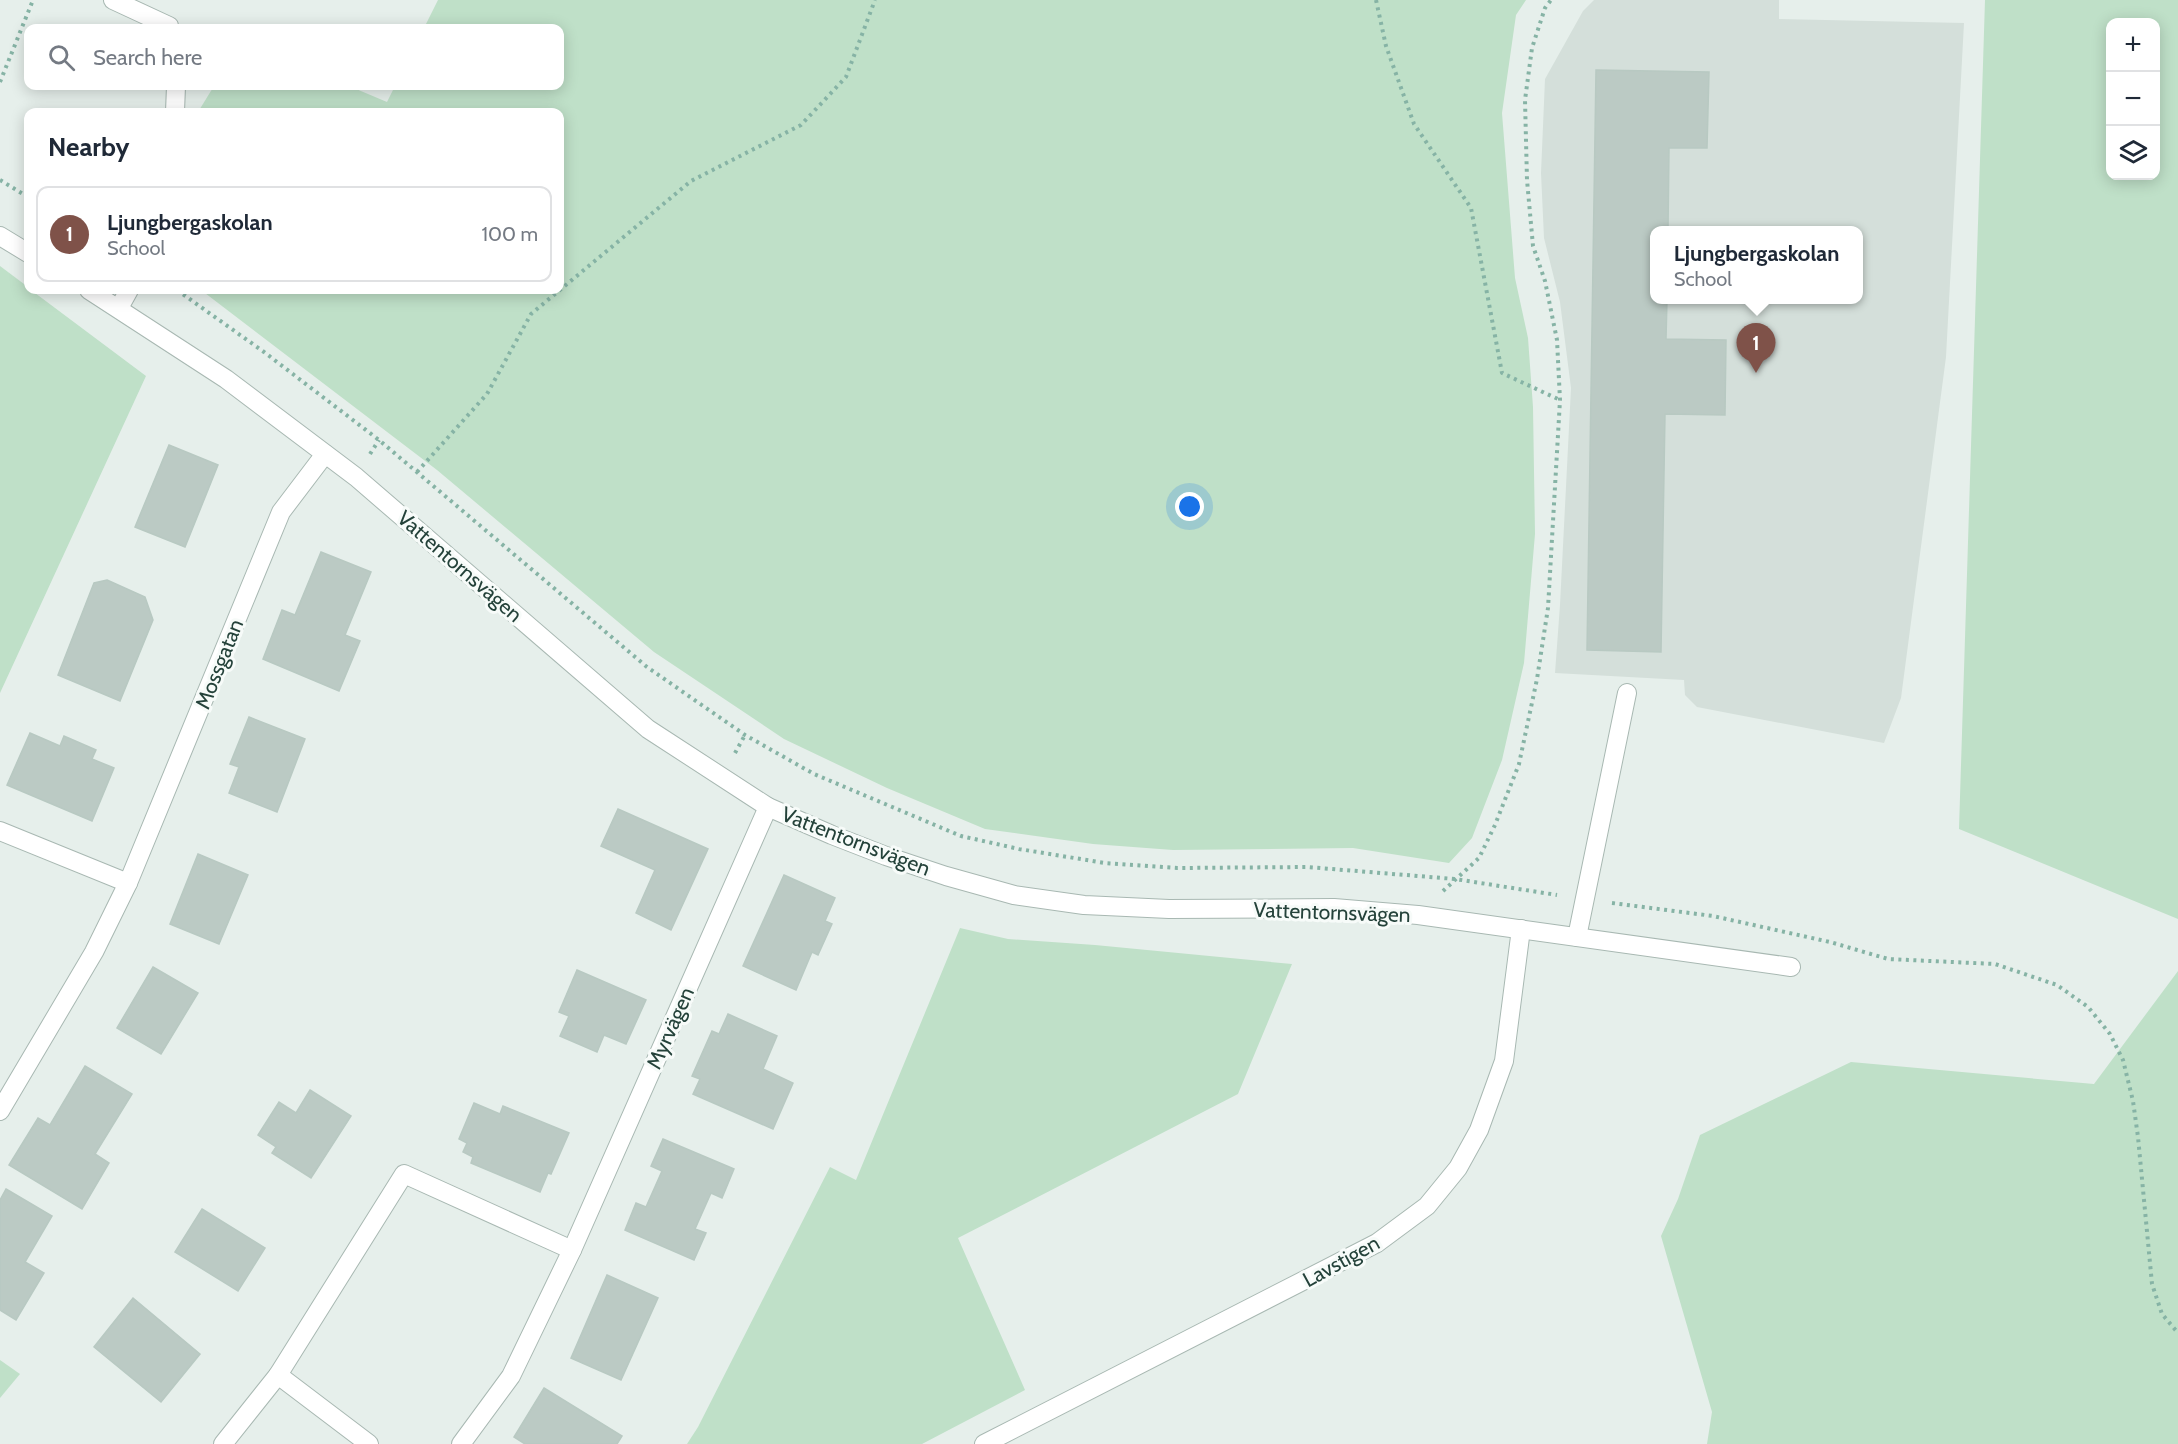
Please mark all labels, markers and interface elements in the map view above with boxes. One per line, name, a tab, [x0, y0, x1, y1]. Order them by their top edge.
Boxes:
map controls	[2106, 18, 2160, 180]
button: +	[2106, 18, 2160, 72]
search box	[24, 24, 564, 90]
icon: search	[45, 41, 78, 74]
text: Search here	[93, 44, 202, 71]
button: −	[2106, 72, 2160, 126]
button: layers	[2106, 126, 2160, 180]
text: Nearby	[48, 131, 129, 163]
text: Ljungbergaskolan	[107, 209, 273, 236]
text: 1	[66, 222, 73, 246]
text: 100 m	[482, 222, 538, 246]
popup	[1650, 226, 1863, 304]
text: School	[107, 236, 165, 260]
text: Ljungbergaskolan	[1674, 240, 1839, 267]
text: School	[1674, 267, 1732, 291]
pin: 1	[1736, 324, 1776, 373]
your location	[1175, 492, 1204, 521]
street label: Vattentornsvägen	[393, 505, 527, 627]
street label: Mossgatan	[190, 615, 248, 713]
street label: Vattentornsvägen	[778, 801, 934, 881]
street label: Vattentornsvägen	[1253, 897, 1411, 927]
street label: Myrvägen	[641, 983, 699, 1073]
street label: Lavstigen	[1298, 1230, 1384, 1292]

